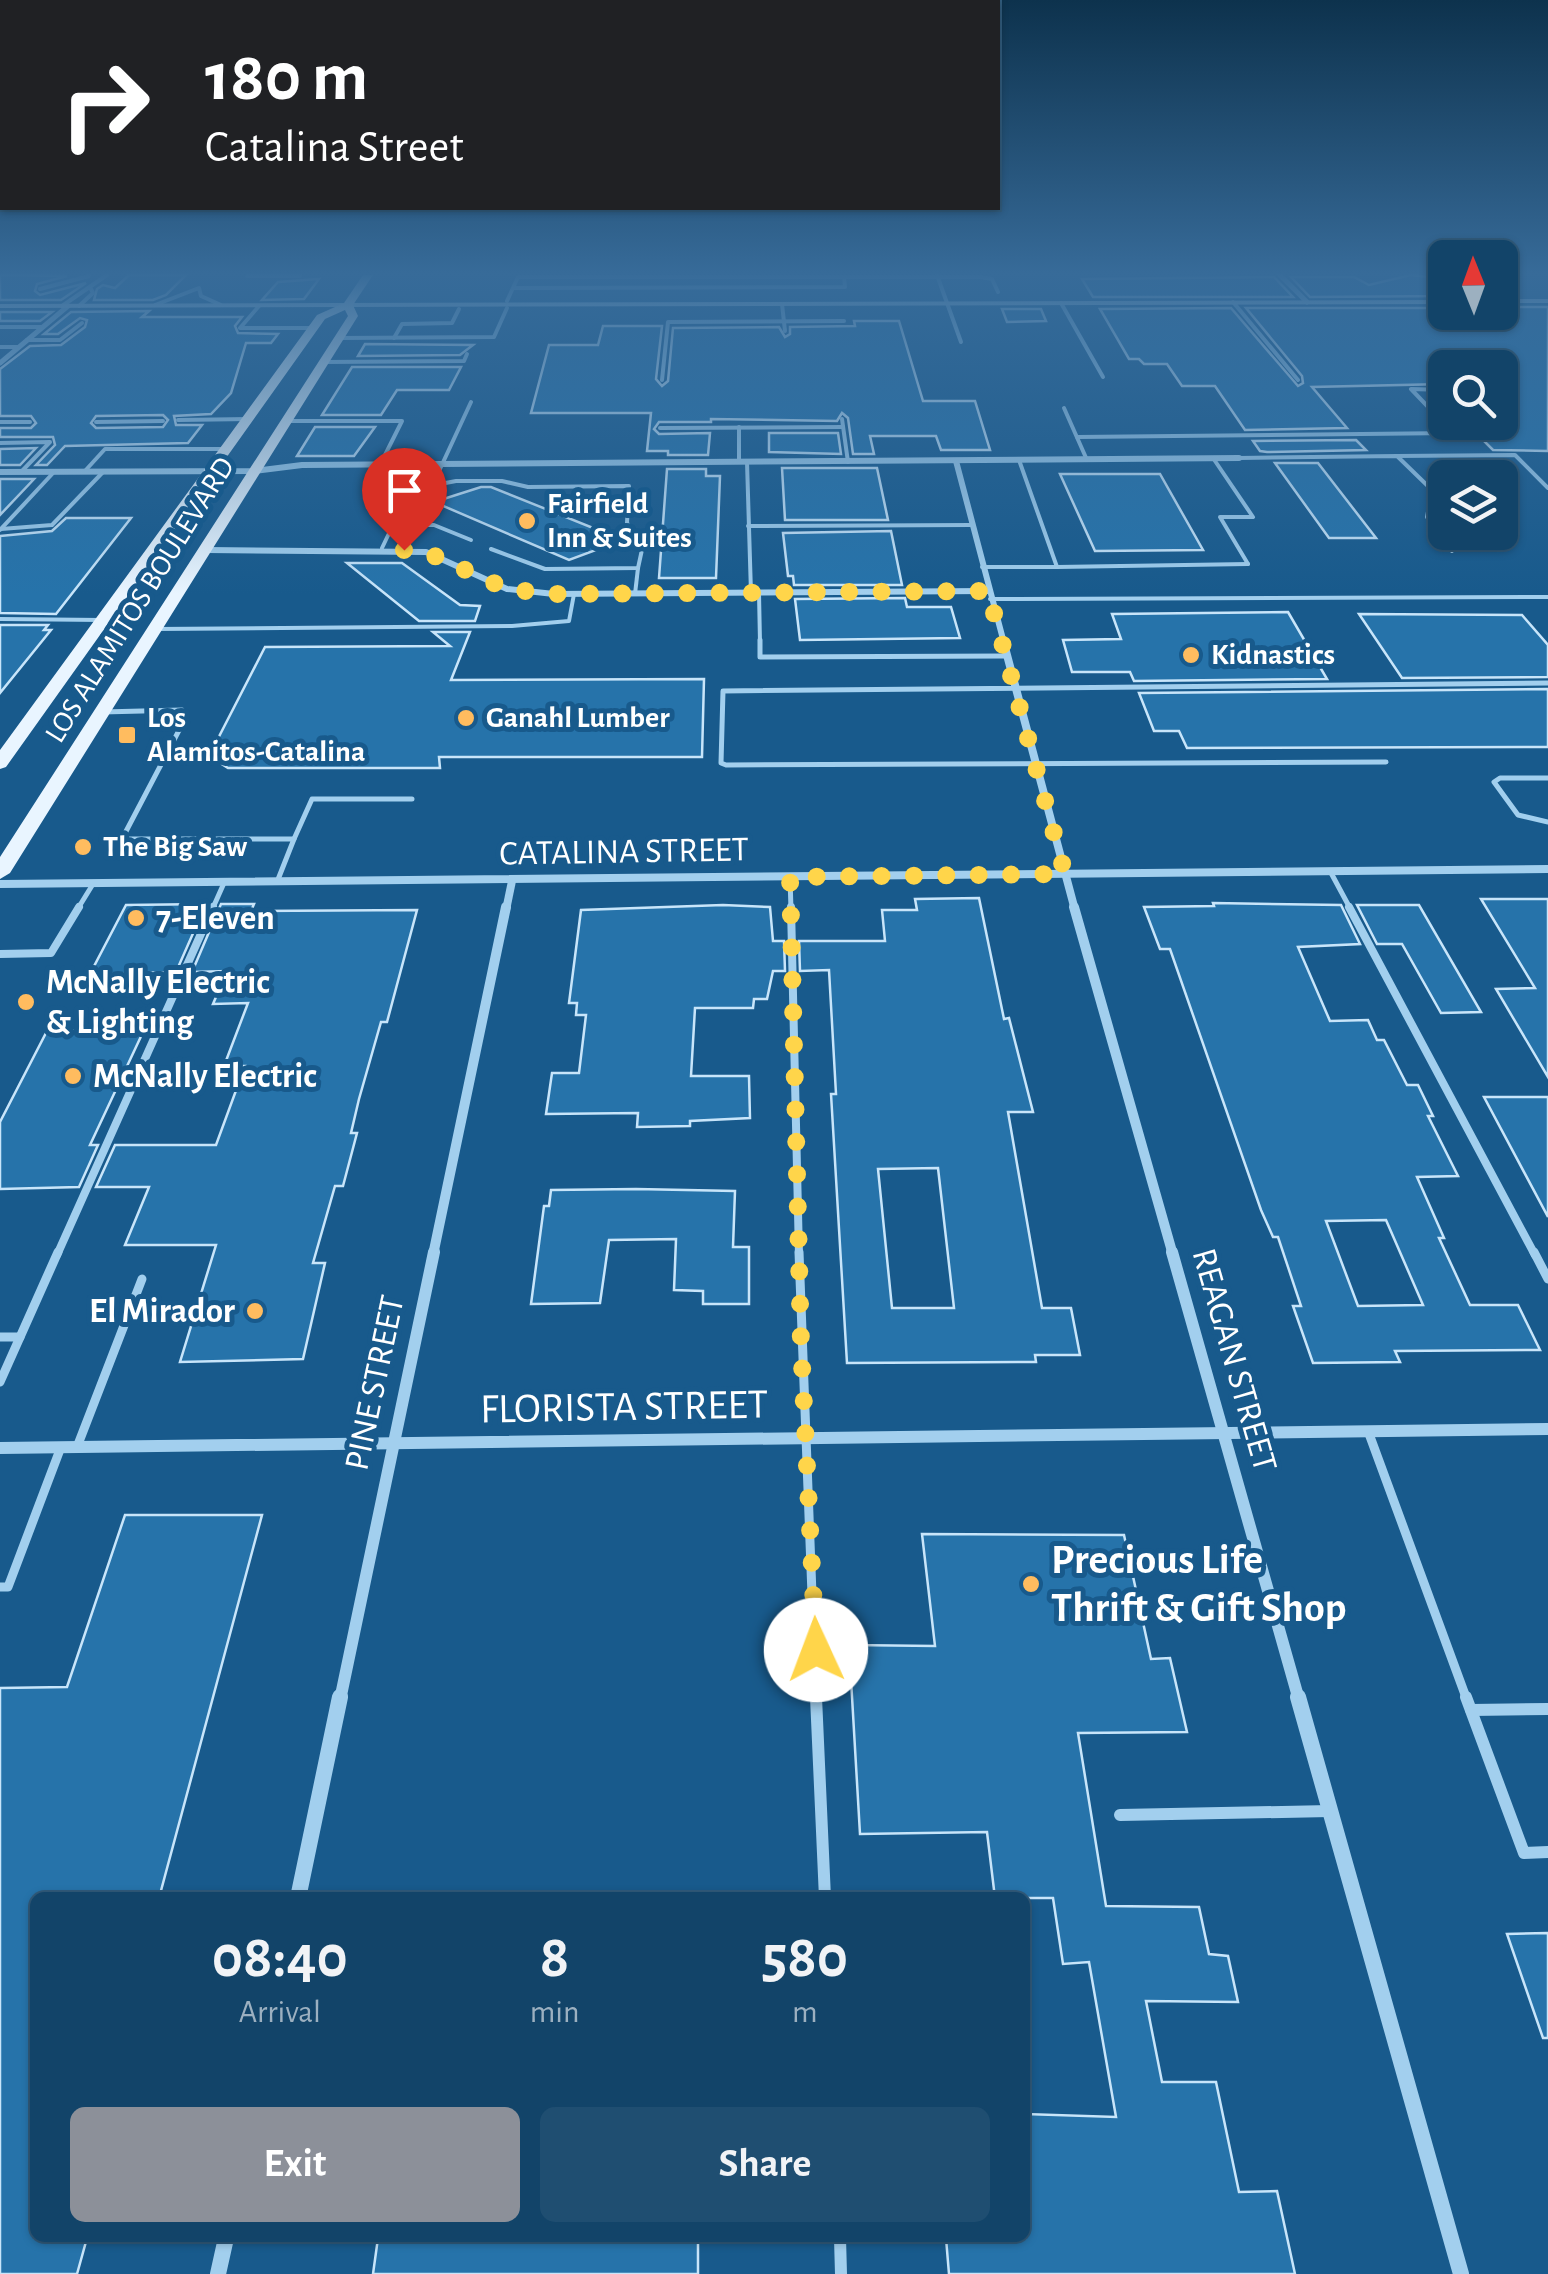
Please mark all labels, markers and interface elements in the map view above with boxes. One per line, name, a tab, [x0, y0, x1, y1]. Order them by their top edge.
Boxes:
icon: right	[40, 40, 170, 170]
text: 180 m	[205, 43, 368, 113]
text: Catalina Street	[205, 125, 464, 170]
north arrow	[1428, 240, 1518, 330]
map controls	[1428, 240, 1518, 550]
button: search	[1428, 350, 1518, 440]
pin	[362, 448, 447, 551]
street label: LOS ALAMITOS BOULEVARD	[40, 452, 240, 748]
button: layers	[1428, 460, 1518, 550]
icon: arrive	[377, 463, 432, 518]
place label: Fairfield Inn & Suites	[547, 489, 692, 553]
marker: Fairfield Inn & Suites	[516, 510, 538, 532]
place label: Kidnastics	[1211, 640, 1335, 670]
marker: Kidnastics	[1180, 644, 1202, 666]
place label: Los Alamitos-Catalina	[147, 703, 365, 767]
place label: Ganahl Lumber	[486, 703, 670, 733]
marker: Ganahl Lumber	[455, 707, 477, 729]
marker: Los Alamitos-Catalina	[116, 724, 138, 746]
place label: The Big Saw	[103, 832, 247, 862]
street label: CATALINA STREET	[499, 832, 749, 872]
marker: The Big Saw	[72, 836, 94, 858]
place label: 7-Eleven	[156, 901, 275, 936]
marker: 7-Eleven	[125, 907, 147, 929]
place label: McNally Electric & Lighting	[46, 965, 270, 1040]
marker: McNally Electric & Lighting	[15, 991, 37, 1013]
place label: McNally Electric	[93, 1059, 317, 1094]
marker: McNally Electric	[62, 1065, 84, 1087]
street label: REAGAN STREET	[1185, 1244, 1283, 1476]
street label: PINE STREET	[339, 1293, 411, 1473]
place label: El Mirador	[89, 1294, 235, 1329]
marker: El Mirador	[244, 1300, 266, 1322]
street label: FLORISTA STREET	[480, 1383, 768, 1431]
place label: Precious Life Thrift & Gift Shop	[1051, 1539, 1346, 1629]
marker: Precious Life Thrift & Gift Shop	[1020, 1573, 1042, 1595]
position arrow	[764, 1598, 868, 1702]
text: 08:40	[212, 1928, 348, 1988]
text: 8	[540, 1928, 569, 1988]
text: 580	[761, 1928, 848, 1988]
text: Arrival	[239, 1996, 321, 2028]
text: min	[530, 1996, 580, 2028]
text: m	[792, 1996, 818, 2028]
button: Exit	[70, 2107, 520, 2222]
button: Share	[540, 2107, 990, 2222]

